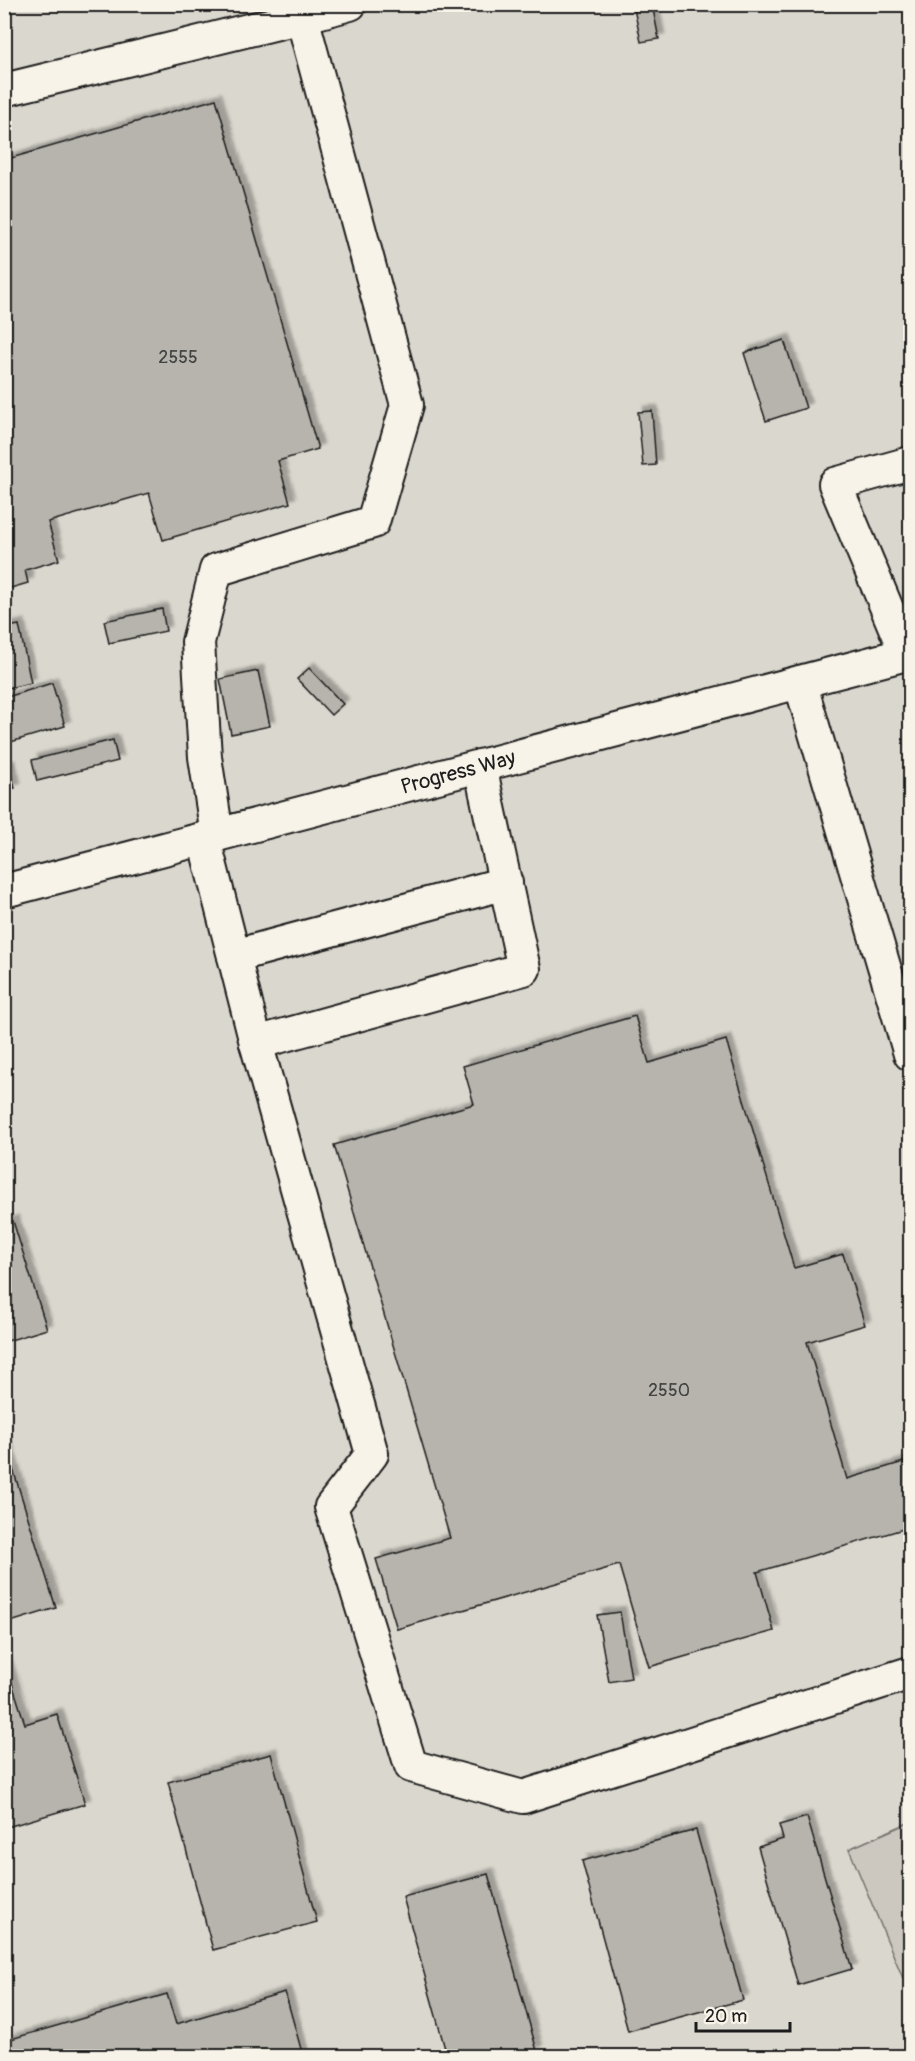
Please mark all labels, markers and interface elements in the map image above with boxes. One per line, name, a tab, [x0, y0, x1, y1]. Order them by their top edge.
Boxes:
house number: 2555	[158, 346, 198, 369]
street label: Progress Way	[398, 744, 518, 801]
house number: 2550	[648, 1379, 690, 1402]
scale bar	[696, 1995, 790, 2033]
text: 20 m	[705, 2005, 747, 2028]

